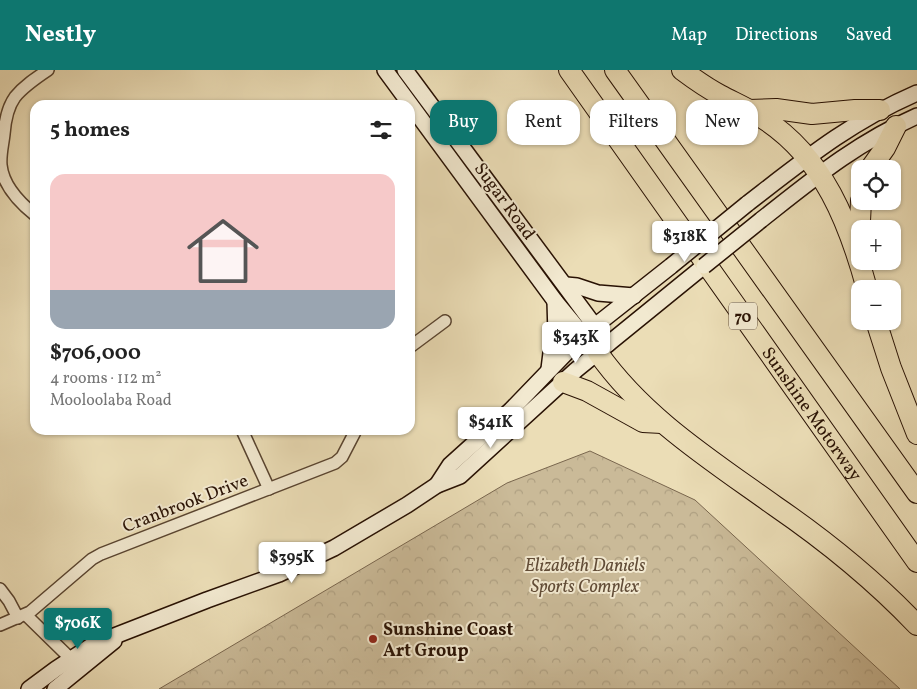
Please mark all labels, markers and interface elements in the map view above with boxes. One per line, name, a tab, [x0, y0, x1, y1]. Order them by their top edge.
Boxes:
text: Nestly	[25, 18, 96, 52]
text: Map	[671, 23, 707, 48]
text: Directions	[735, 23, 818, 48]
text: Saved	[846, 23, 892, 48]
chip: Buy	[430, 100, 497, 145]
chip: Rent	[507, 100, 580, 145]
chip: Filters	[590, 100, 676, 145]
chip: New	[686, 100, 758, 145]
text: 5 homes	[50, 116, 130, 145]
icon: filters	[367, 116, 395, 144]
street label: Sugar Road	[467, 158, 540, 246]
map controls	[851, 160, 901, 330]
button: locate	[851, 160, 901, 210]
icon: home	[178, 206, 268, 296]
pin: $318K	[650, 220, 720, 263]
button: +	[851, 220, 901, 270]
text: $318K	[663, 226, 707, 248]
button: −	[851, 280, 901, 330]
road number: 70	[729, 302, 757, 330]
pin: $343K	[541, 322, 611, 364]
text: $343K	[553, 327, 599, 349]
text: $706,000	[50, 339, 141, 368]
street label: Sunshine Motorway	[755, 342, 867, 487]
text: 4 rooms · 112 m²	[50, 368, 161, 390]
text: Mooloolaba Road	[50, 390, 172, 412]
pin: $541K	[456, 406, 526, 449]
text: $541K	[469, 412, 513, 434]
street label: Cranbrook Drive	[119, 469, 252, 540]
pin: $395K	[257, 542, 327, 584]
text: $395K	[270, 547, 314, 569]
park label: Elizabeth Daniels Sports Complex	[525, 554, 646, 600]
pin: $706K	[43, 608, 113, 650]
text: $706K	[55, 613, 101, 635]
place label: Sunshine Coast Art Group	[383, 618, 513, 664]
marker: Sunshine Coast Art Group	[367, 633, 379, 645]

